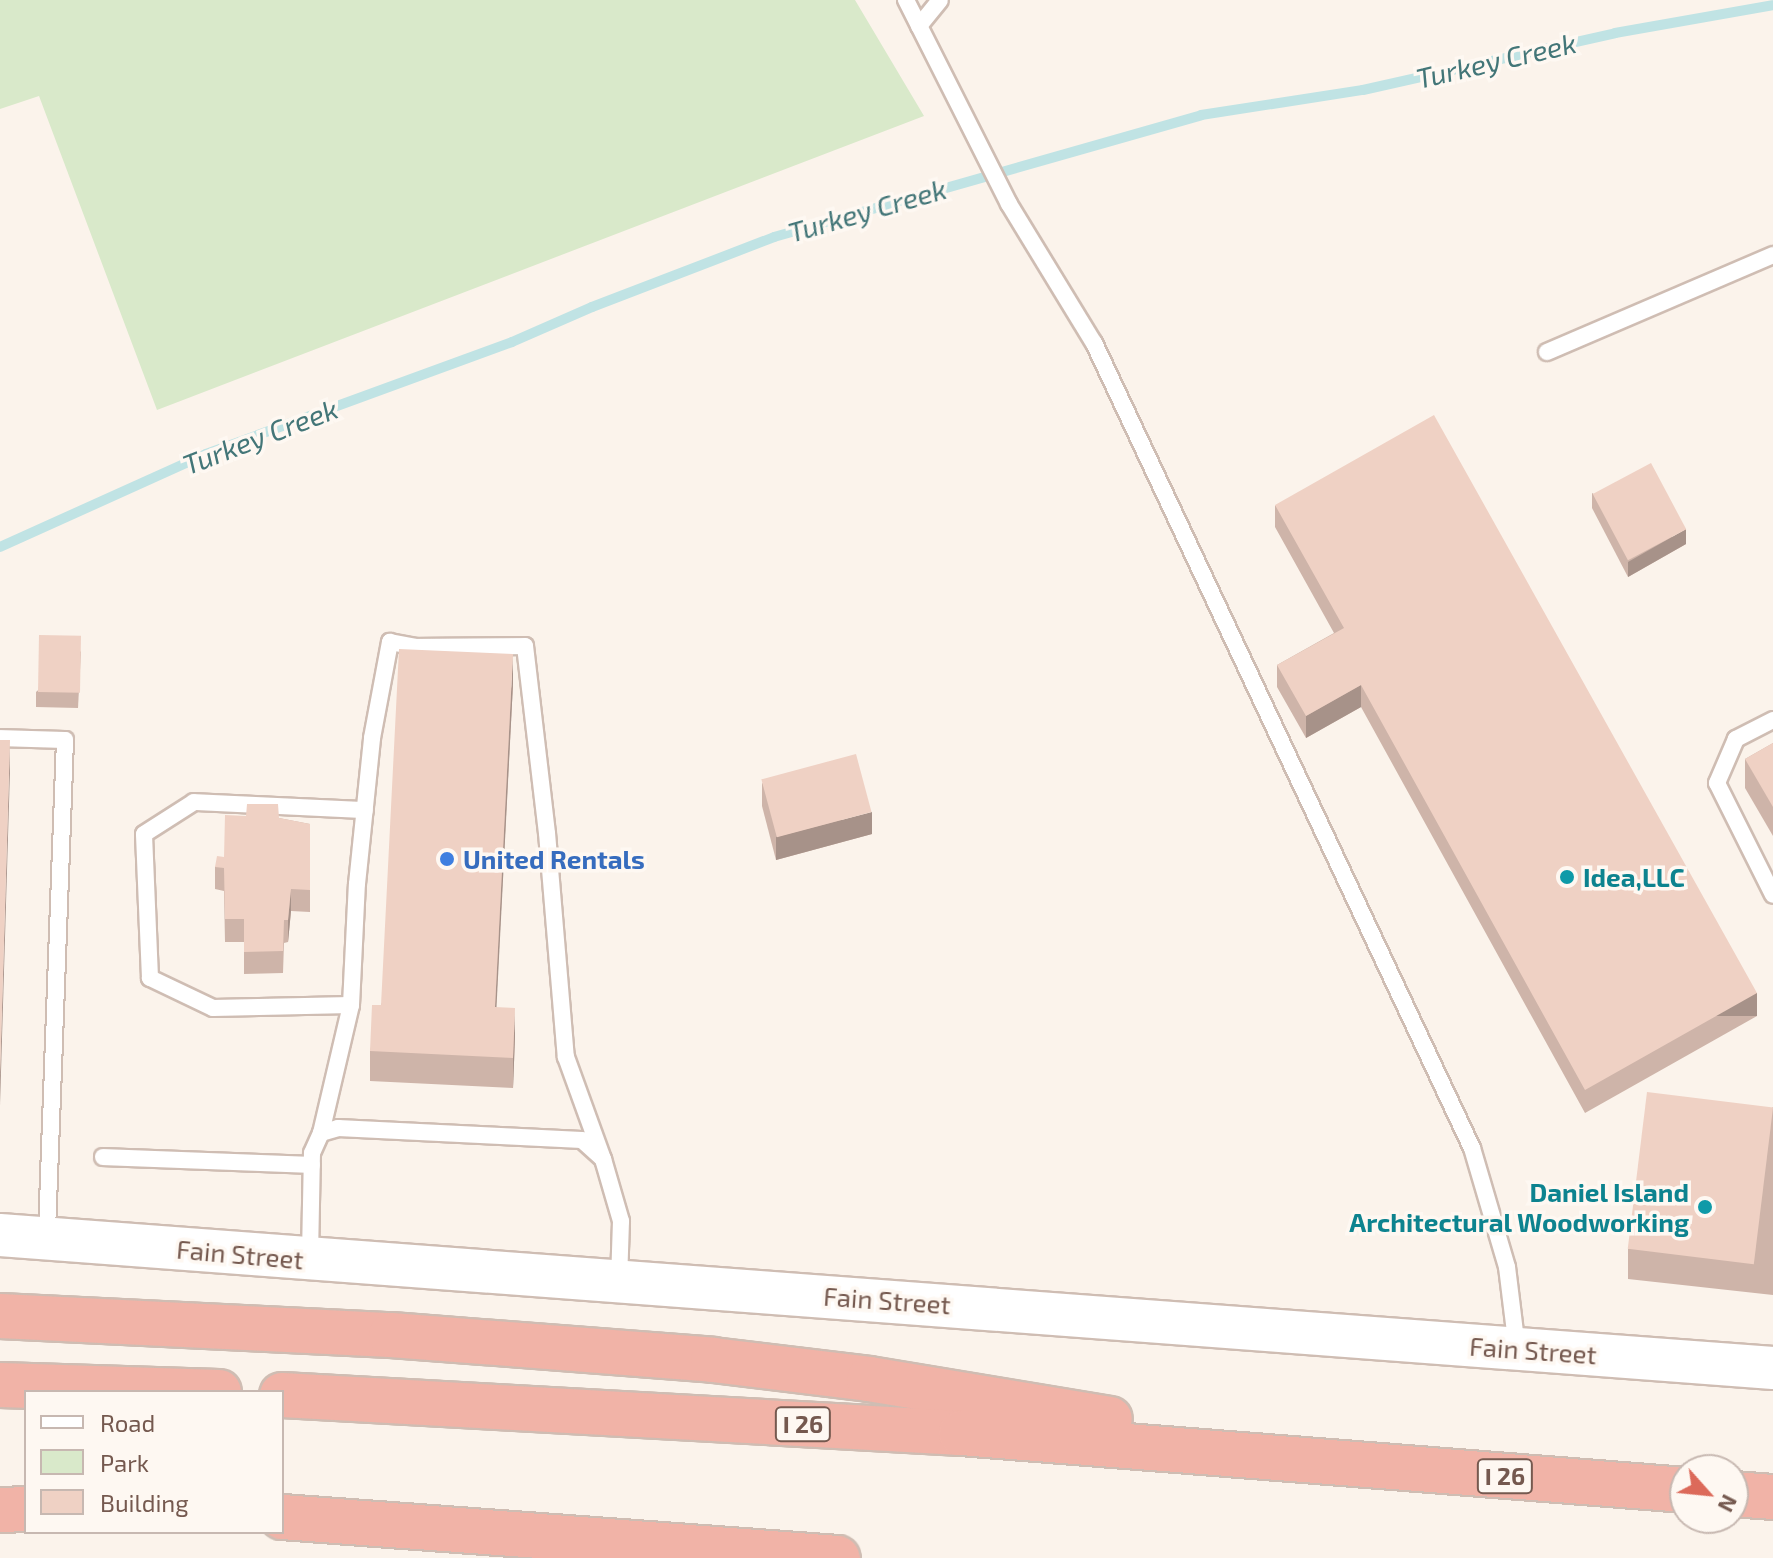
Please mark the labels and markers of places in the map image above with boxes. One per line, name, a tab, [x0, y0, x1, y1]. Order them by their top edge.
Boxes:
place label: United Rentals	[463, 843, 645, 875]
marker: United Rentals	[438, 850, 456, 868]
place label: Idea,LLC	[1583, 861, 1685, 893]
marker: Idea,LLC	[1558, 868, 1576, 886]
place label: Daniel Island Architectural Woodworking	[1348, 1176, 1689, 1238]
marker: Daniel Island Architectural Woodworking	[1696, 1198, 1714, 1216]

